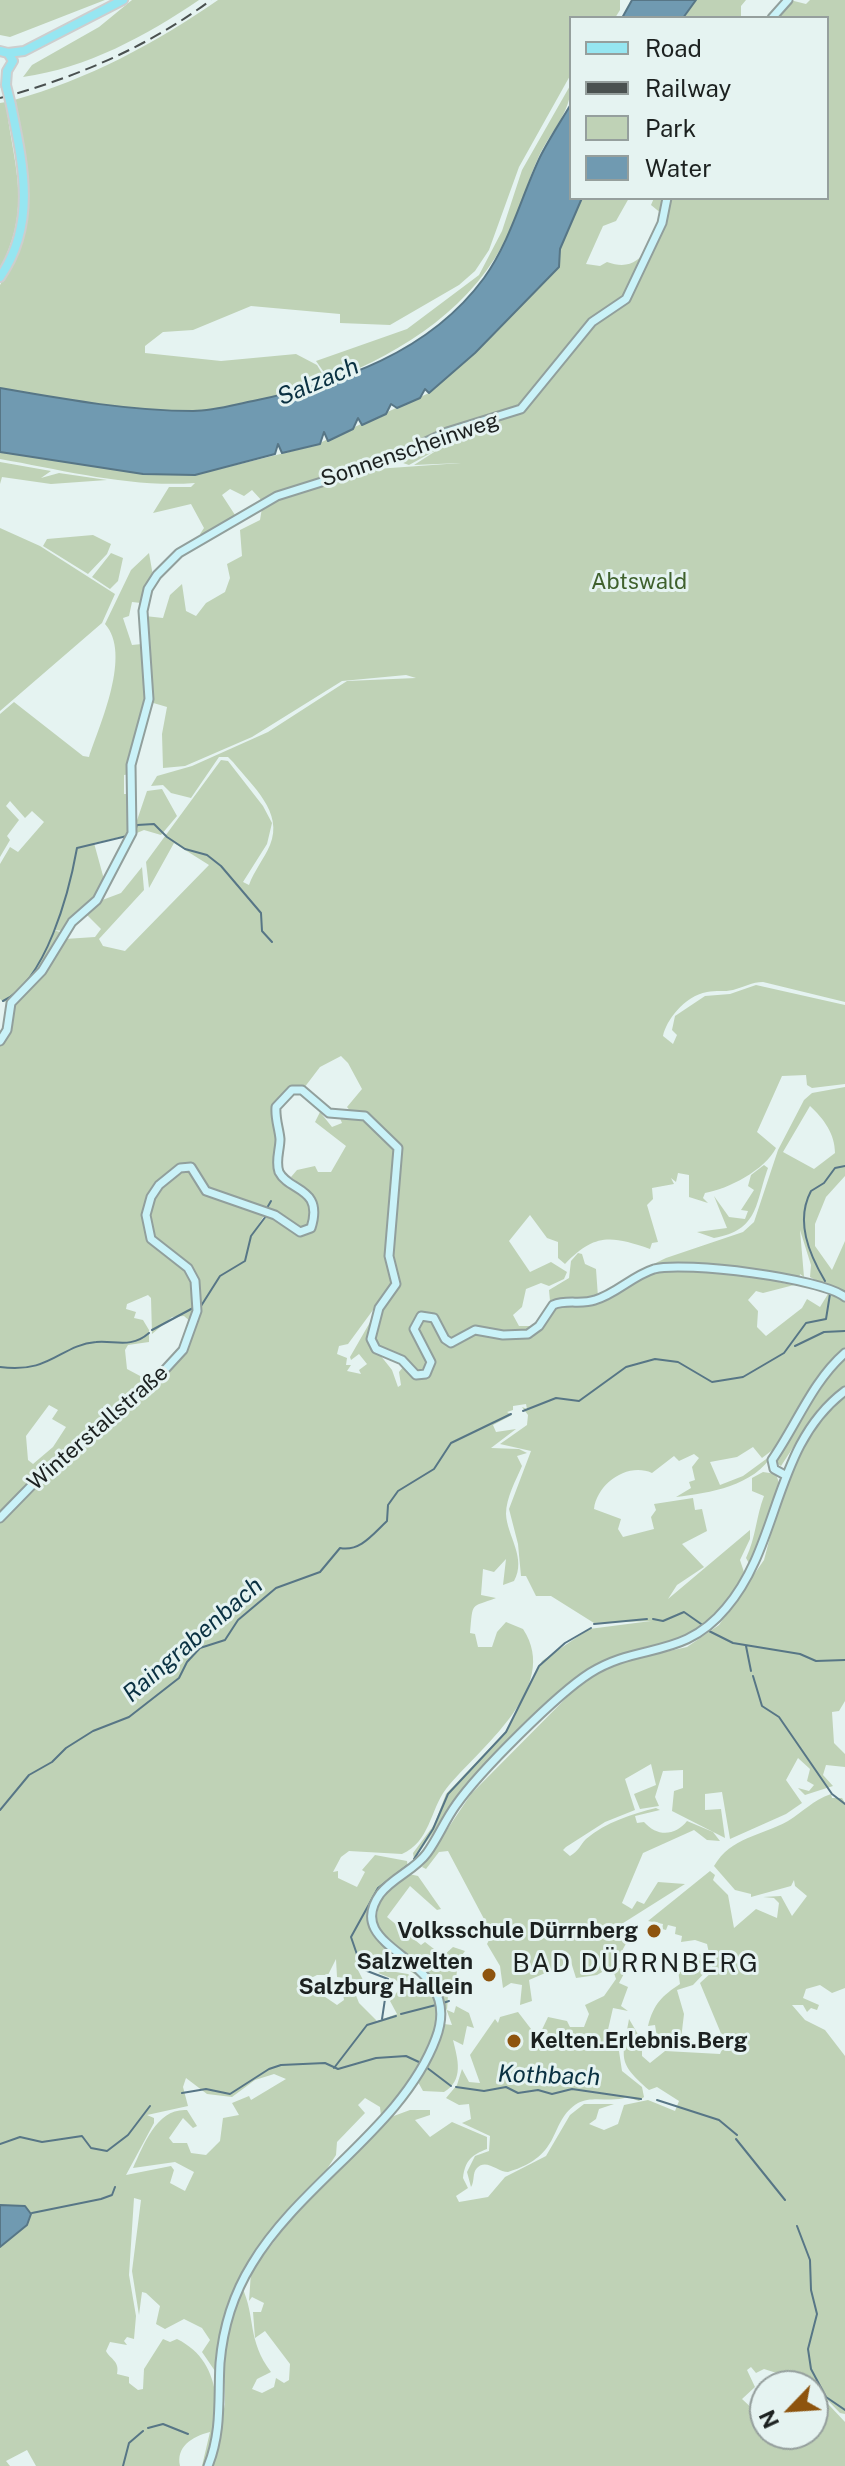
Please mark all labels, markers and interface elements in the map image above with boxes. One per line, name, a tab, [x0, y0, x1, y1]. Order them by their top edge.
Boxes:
legend	[569, 16, 829, 200]
text: Road	[645, 34, 702, 62]
text: Railway	[645, 74, 731, 102]
text: Park	[645, 114, 696, 142]
text: Water	[645, 154, 712, 182]
water label: Salzach	[273, 352, 363, 412]
street label: Sonnenscheinweg	[317, 407, 503, 493]
park label: Abtswald	[591, 569, 687, 595]
street label: Winterstallstraße	[22, 1360, 174, 1496]
water label: Raingrabenbach	[117, 1571, 269, 1709]
place label: Volksschule Dürrnberg	[397, 1918, 638, 1944]
marker: Volksschule Dürrnberg	[645, 1922, 663, 1940]
district label: BAD DÜRRNBERG	[512, 1948, 760, 1980]
place label: Salzwelten Salzburg Hallein	[298, 1949, 473, 2000]
marker: Salzwelten Salzburg Hallein	[480, 1966, 498, 1984]
place label: Kelten.Erlebnis.Berg	[530, 2028, 748, 2054]
marker: Kelten.Erlebnis.Berg	[505, 2032, 523, 2050]
water label: Kothbach	[497, 2060, 601, 2092]
north arrow	[749, 2370, 829, 2450]
text: N	[754, 2406, 784, 2433]

